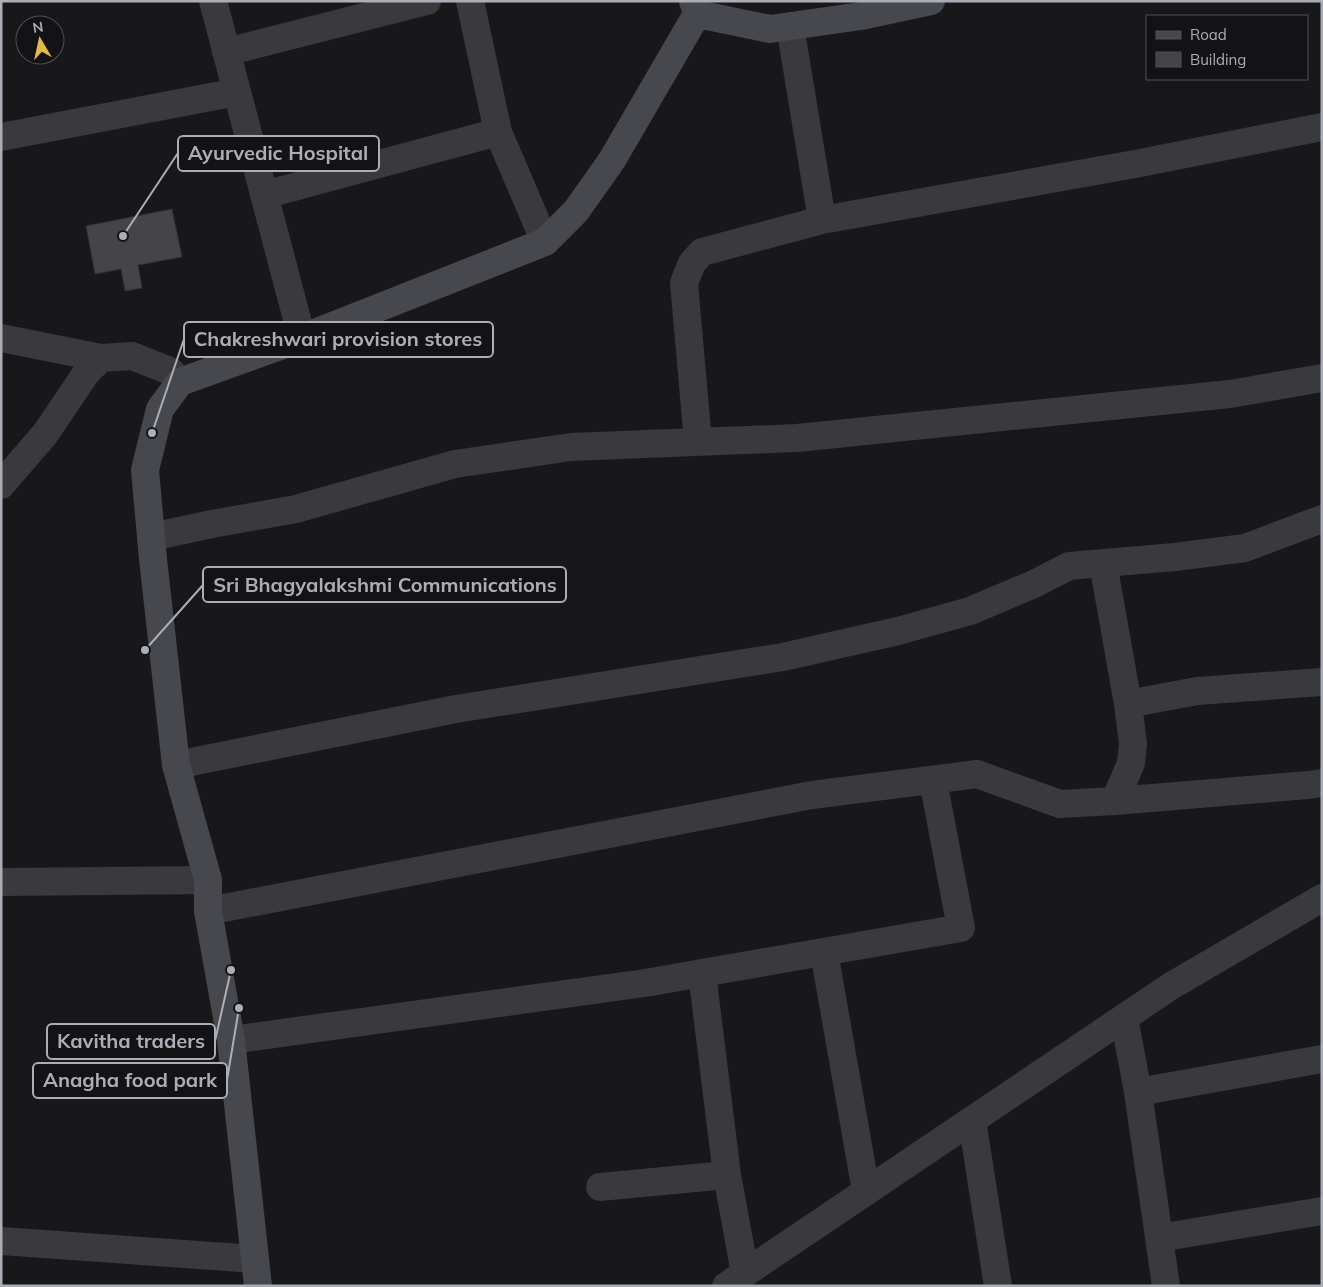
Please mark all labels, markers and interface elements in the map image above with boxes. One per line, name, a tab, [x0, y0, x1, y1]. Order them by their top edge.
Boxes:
north arrow	[15, 15, 65, 65]
legend	[1146, 15, 1308, 80]
text: N	[31, 17, 45, 37]
text: Road	[1190, 25, 1227, 44]
text: Building	[1190, 50, 1246, 69]
callout: Ayurvedic Hospital	[178, 136, 379, 171]
text: Ayurvedic Hospital	[188, 140, 368, 165]
callout: Chakreshwari provision stores	[184, 322, 493, 357]
text: Chakreshwari provision stores	[194, 326, 482, 351]
callout: Sri Bhagyalakshmi Communications	[203, 567, 566, 602]
text: Sri Bhagyalakshmi Communications	[213, 572, 557, 597]
callout: Kavitha traders	[47, 1024, 215, 1059]
text: Kavitha traders	[57, 1028, 205, 1053]
callout: Anagha food park	[33, 1063, 227, 1098]
text: Anagha food park	[43, 1067, 218, 1092]

